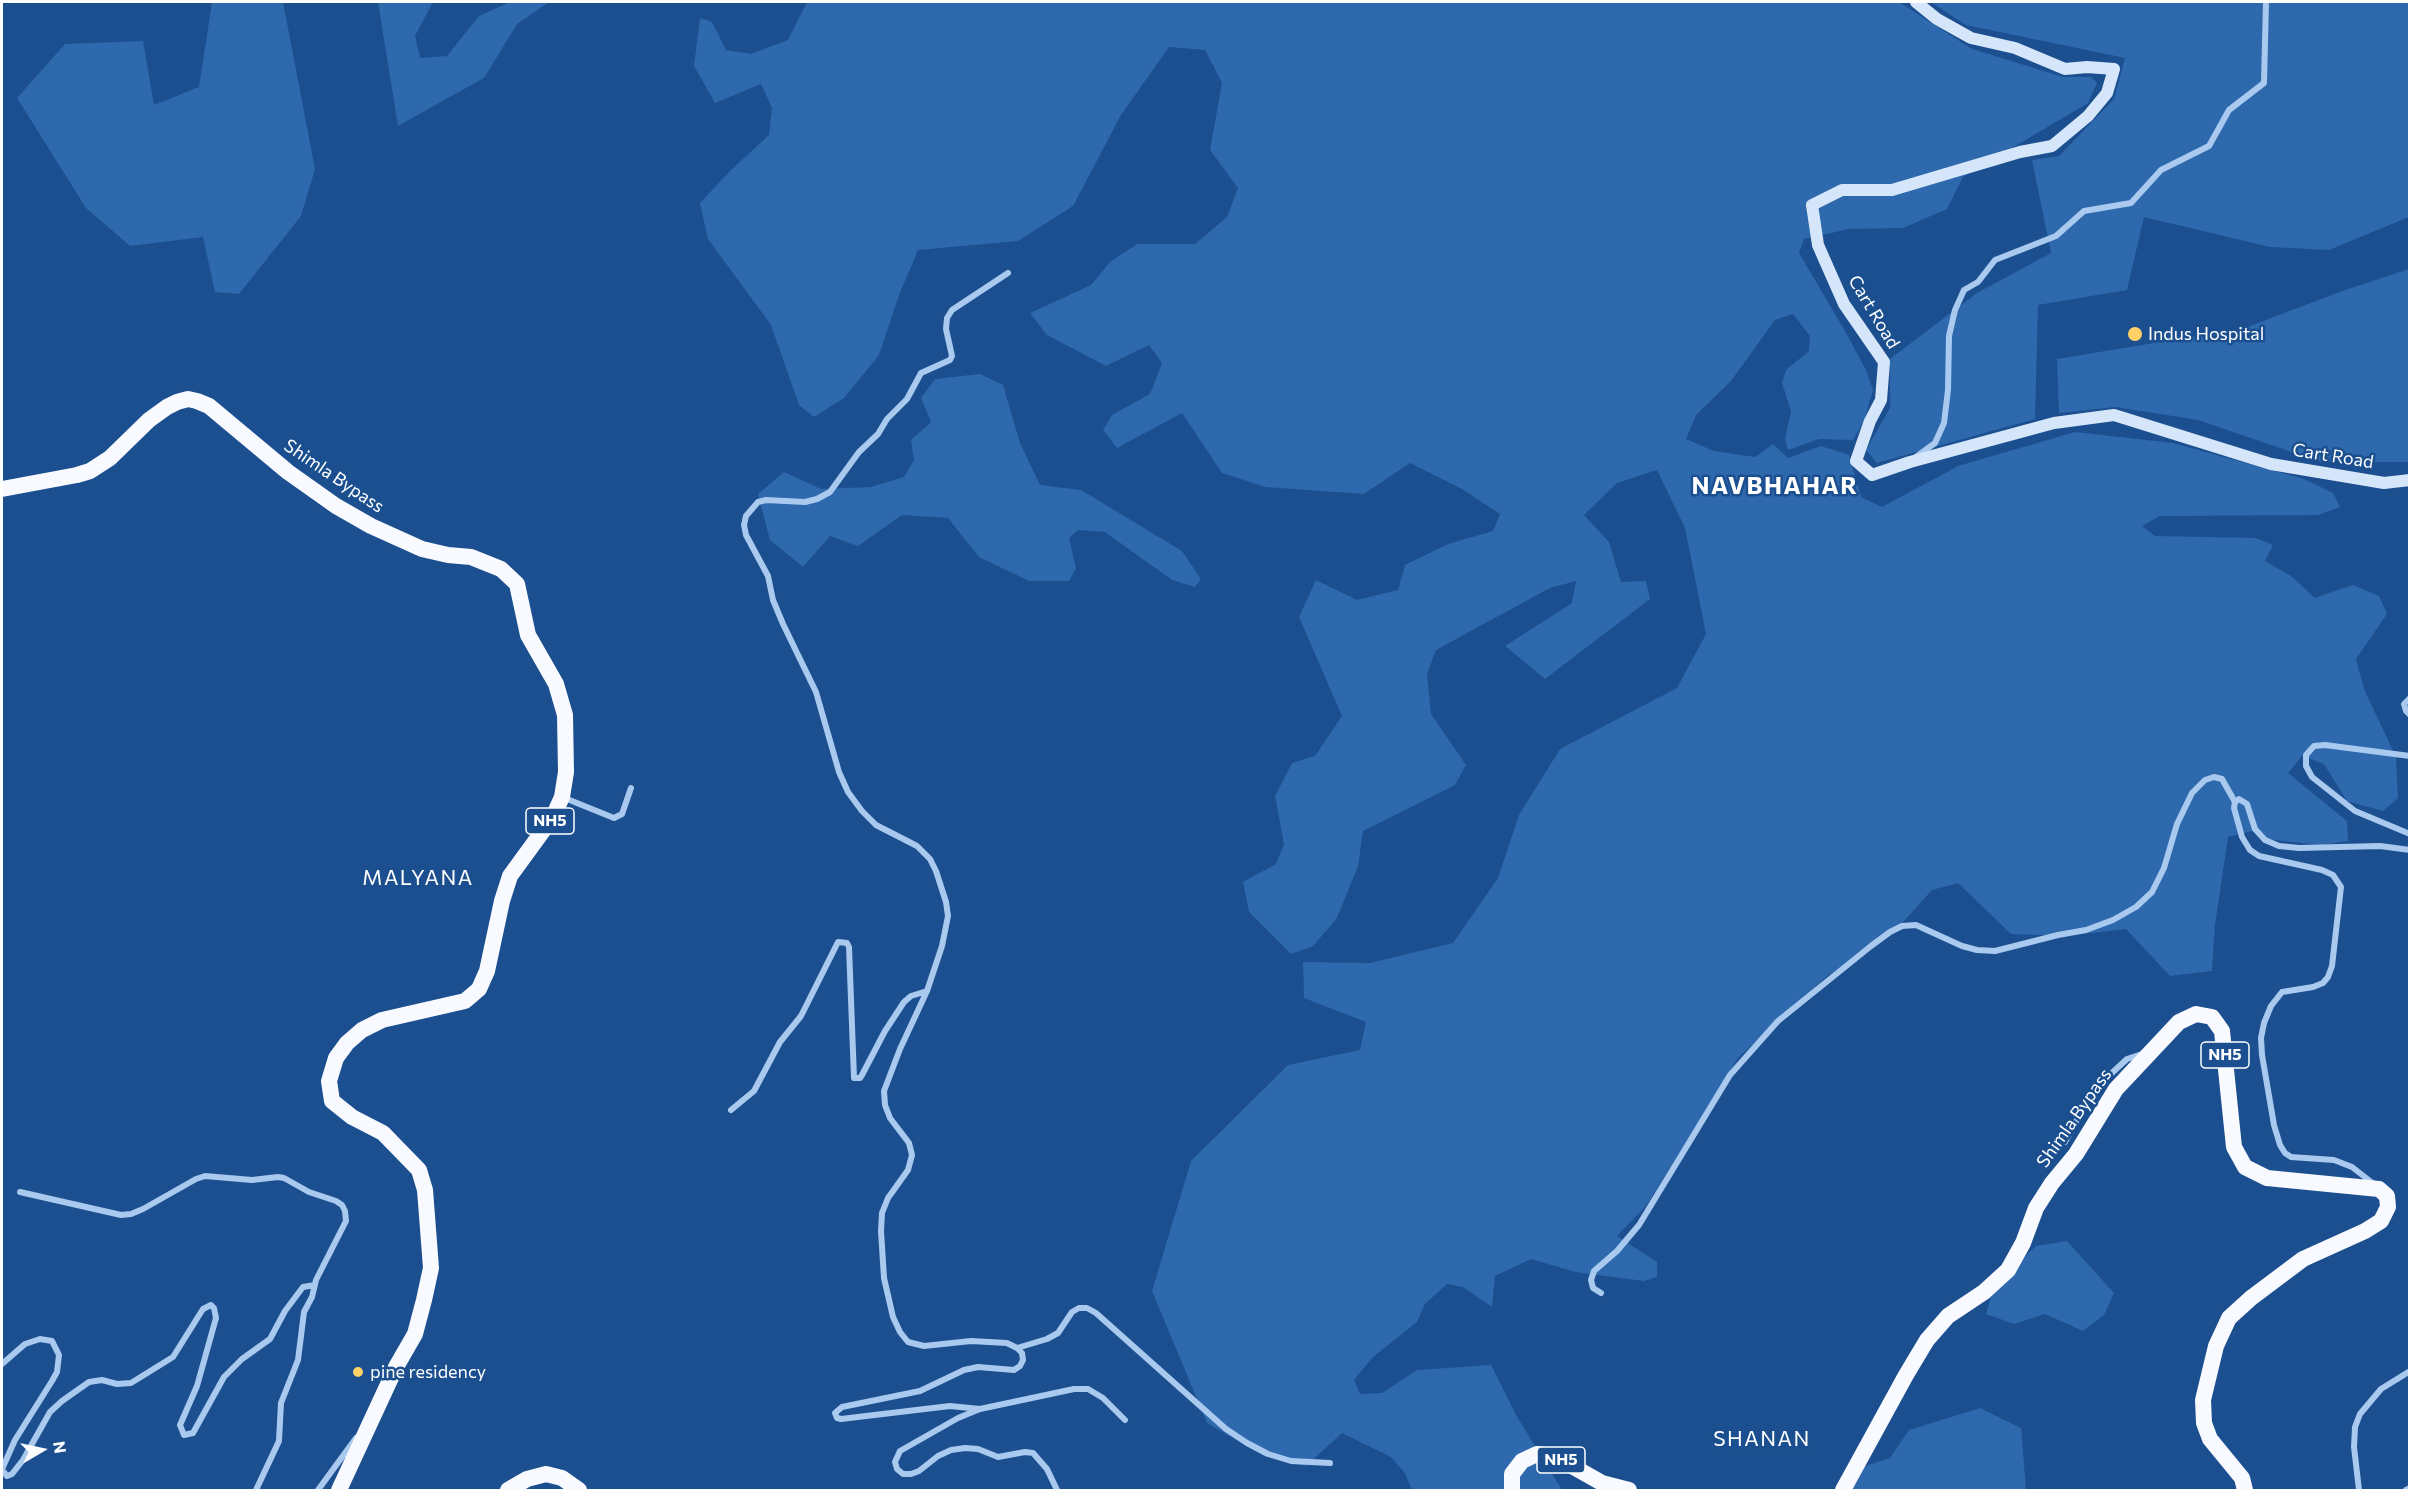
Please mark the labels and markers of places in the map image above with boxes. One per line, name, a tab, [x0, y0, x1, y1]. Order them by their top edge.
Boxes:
place label: Indus Hospital	[2148, 323, 2264, 345]
marker: Indus Hospital	[2126, 325, 2144, 343]
place label: pine residency	[370, 1361, 486, 1383]
marker: pine residency	[351, 1365, 365, 1379]

